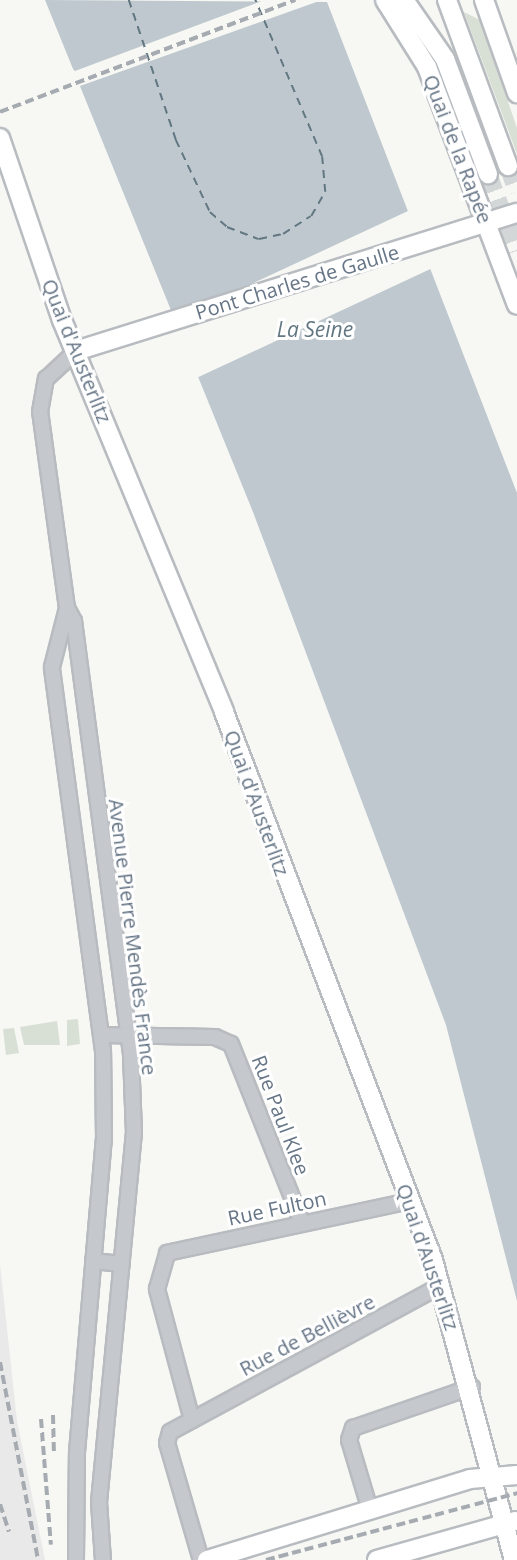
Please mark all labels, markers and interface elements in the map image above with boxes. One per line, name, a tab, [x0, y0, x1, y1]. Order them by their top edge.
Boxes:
street label: Quai de la Rapée	[419, 71, 497, 227]
street label: Pont Charles de Gaulle	[192, 240, 402, 324]
street label: Quai d'Austerlitz	[37, 275, 117, 427]
water label: La Seine	[277, 316, 353, 342]
street label: Quai d'Austerlitz	[219, 727, 295, 879]
street label: Avenue Pierre Mendès France	[104, 797, 162, 1077]
street label: Rue Paul Klee	[247, 1052, 315, 1178]
street label: Quai d'Austerlitz	[392, 1181, 464, 1333]
street label: Rue Fulton	[226, 1186, 328, 1230]
street label: Rue de Bellièvre	[235, 1289, 379, 1381]

